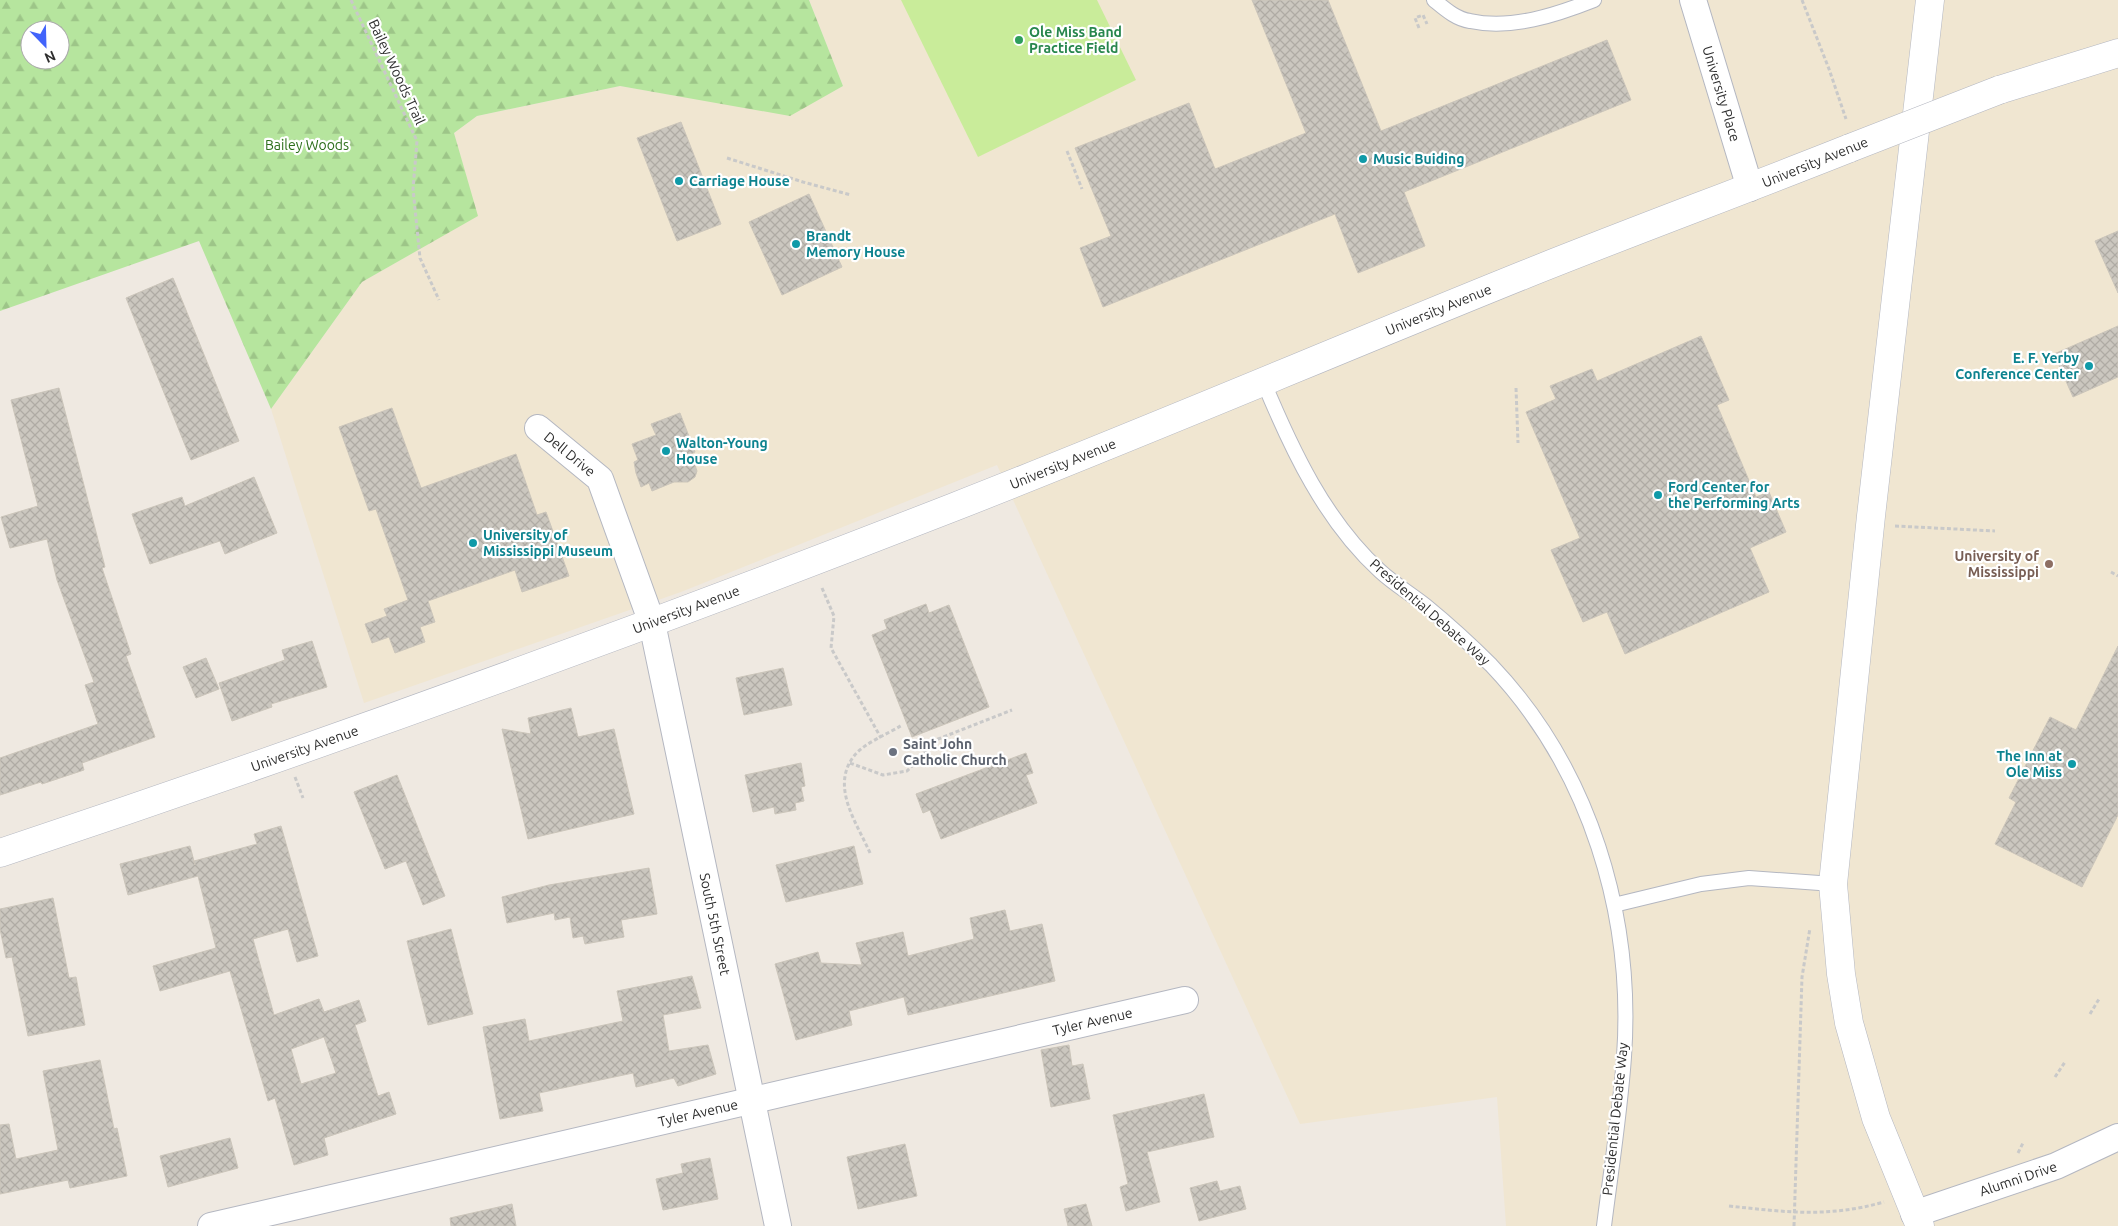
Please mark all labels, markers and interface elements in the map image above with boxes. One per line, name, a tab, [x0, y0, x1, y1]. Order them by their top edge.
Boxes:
street label: Bailey Woods Trail	[366, 17, 429, 127]
north arrow	[20, 20, 70, 70]
place label: Ole Miss Band Practice Field	[1029, 24, 1122, 56]
marker: Ole Miss Band Practice Field	[1013, 34, 1025, 46]
street label: University Place	[1699, 44, 1743, 144]
text: N	[42, 48, 58, 66]
street label: University Avenue	[1760, 133, 1870, 191]
park label: Bailey Woods	[265, 137, 349, 153]
place label: Music Buiding	[1373, 151, 1464, 167]
marker: Music Buiding	[1357, 153, 1369, 165]
place label: Carriage House	[689, 173, 790, 189]
marker: Carriage House	[673, 175, 685, 187]
place label: Brandt Memory House	[806, 228, 905, 260]
marker: Brandt Memory House	[790, 238, 802, 250]
street label: University Avenue	[1383, 281, 1494, 338]
place label: E. F. Yerby Conference Center	[1955, 350, 2080, 382]
marker: E. F. Yerby Conference Center	[2083, 360, 2095, 372]
street label: Dell Drive	[541, 428, 598, 480]
place label: Walton-Young House	[676, 435, 768, 467]
street label: University Avenue	[1007, 435, 1118, 492]
marker: Walton-Young House	[660, 445, 672, 457]
place label: Ford Center for the Performing Arts	[1668, 479, 1800, 511]
marker: Ford Center for the Performing Arts	[1652, 489, 1664, 501]
place label: University of Mississippi Museum	[483, 527, 613, 559]
marker: University of Mississippi Museum	[467, 537, 479, 549]
place label: University of Mississippi	[1955, 548, 2039, 580]
street label: Presidential Debate Way	[1367, 556, 1493, 669]
marker: University of Mississippi	[2043, 558, 2055, 570]
street label: University Avenue	[630, 582, 742, 637]
street label: University Avenue	[249, 722, 361, 775]
place label: Saint John Catholic Church	[903, 736, 1007, 768]
marker: Saint John Catholic Church	[887, 746, 899, 758]
place label: The Inn at Ole Miss	[1996, 748, 2062, 780]
marker: The Inn at Ole Miss	[2066, 758, 2078, 770]
street label: South 5th Street	[696, 872, 733, 977]
street label: Tyler Avenue	[1051, 1004, 1134, 1038]
street label: Presidential Debate Way	[1599, 1041, 1631, 1196]
street label: Tyler Avenue	[657, 1096, 740, 1130]
street label: Alumni Drive	[1977, 1158, 2059, 1199]

